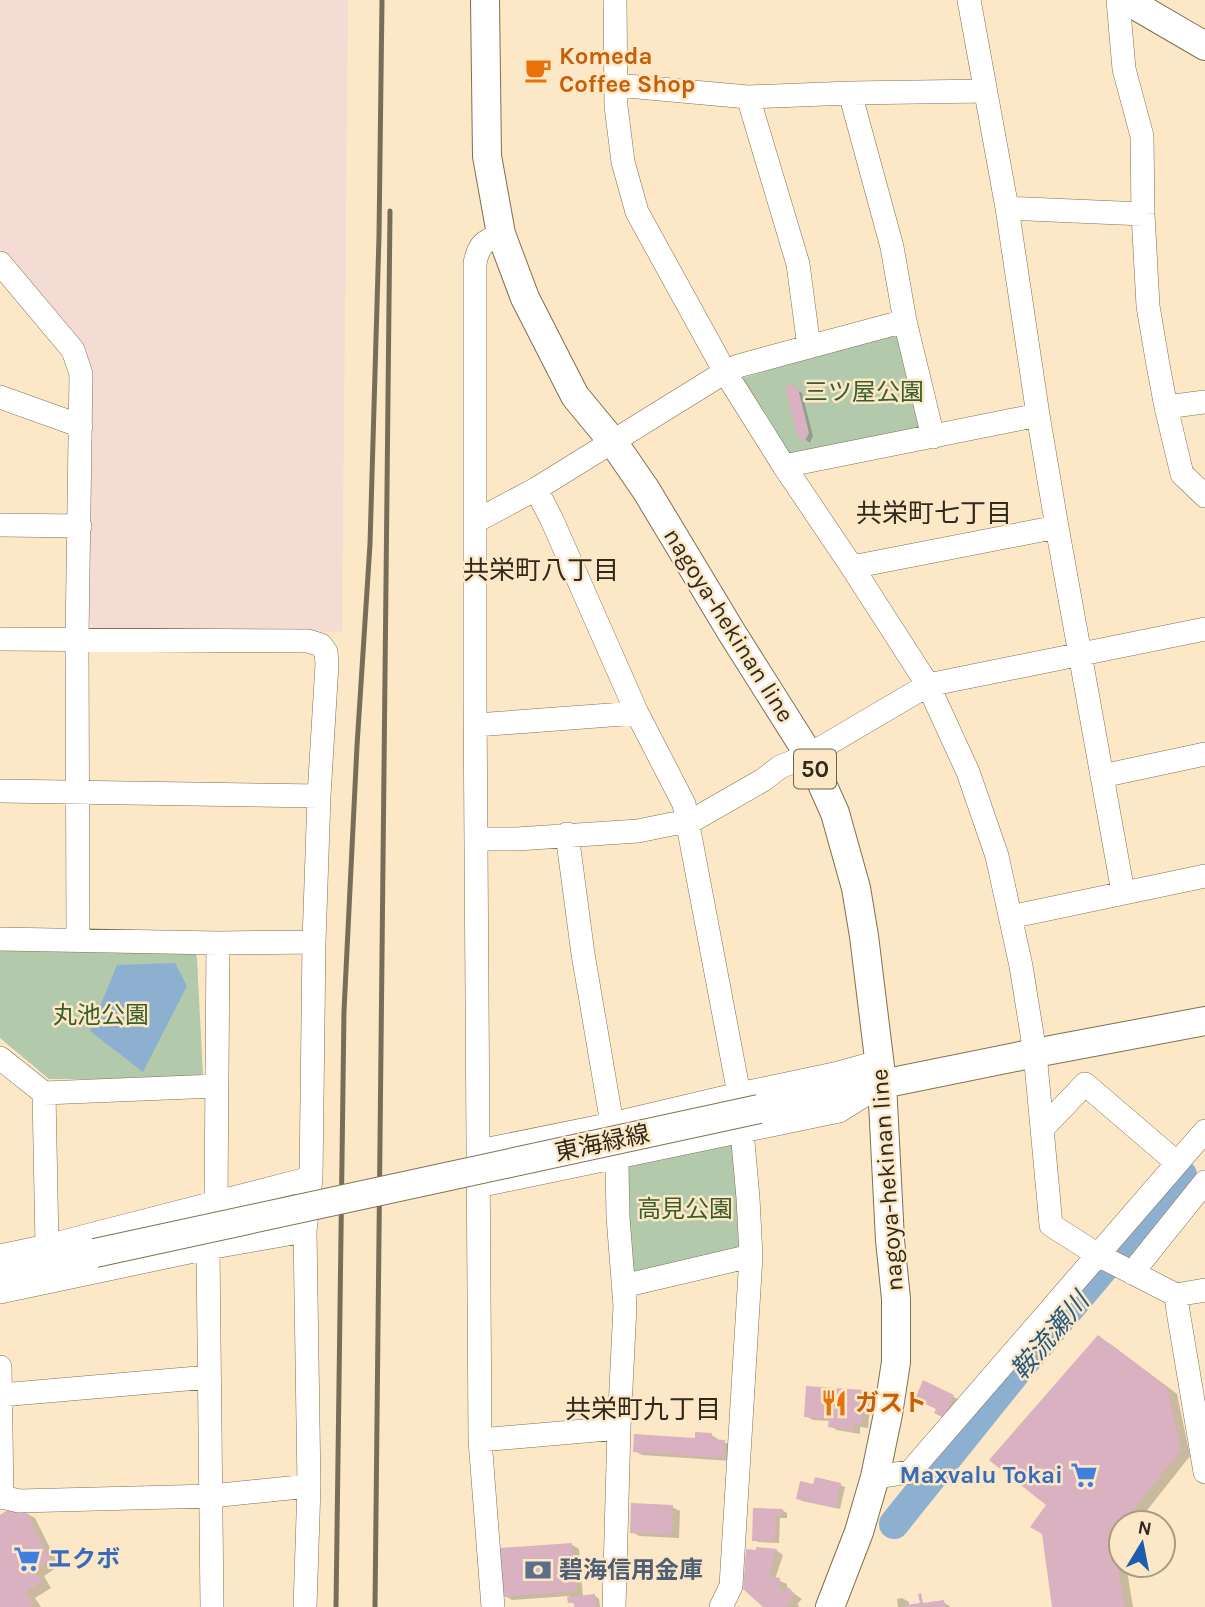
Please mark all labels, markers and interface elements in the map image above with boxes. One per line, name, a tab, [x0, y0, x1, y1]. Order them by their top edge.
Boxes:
place label: Komeda Coffee Shop	[559, 42, 695, 98]
cafe icon: Komeda Coffee Shop	[523, 55, 553, 85]
park label: 三ツ屋公園	[804, 378, 924, 406]
district label: 共栄町七丁目	[856, 498, 1012, 529]
street label: nagoya-hekinan line	[658, 523, 800, 727]
district label: 共栄町八丁目	[463, 555, 619, 586]
road number: 50	[794, 750, 836, 789]
park label: 丸池公園	[53, 1001, 149, 1029]
street label: nagoya-hekinan line	[865, 1068, 909, 1292]
street label: 東海緑線	[552, 1119, 652, 1167]
park label: 高見公園	[637, 1195, 733, 1223]
water label: 鞍流瀬川	[1005, 1284, 1097, 1386]
restaurant icon: ガスト	[819, 1388, 849, 1418]
place label: ガスト	[855, 1389, 927, 1417]
district label: 共栄町九丁目	[565, 1394, 721, 1425]
supermarket icon: Maxvalu Tokai	[1069, 1460, 1099, 1490]
place label: Maxvalu Tokai	[899, 1461, 1063, 1489]
north arrow	[1107, 1509, 1177, 1579]
text: N	[1136, 1516, 1153, 1540]
supermarket icon: エクボ	[12, 1544, 42, 1574]
place label: エクボ	[48, 1545, 120, 1573]
bank icon: 碧海信用金庫	[523, 1555, 553, 1585]
place label: 碧海信用金庫	[559, 1556, 703, 1584]

